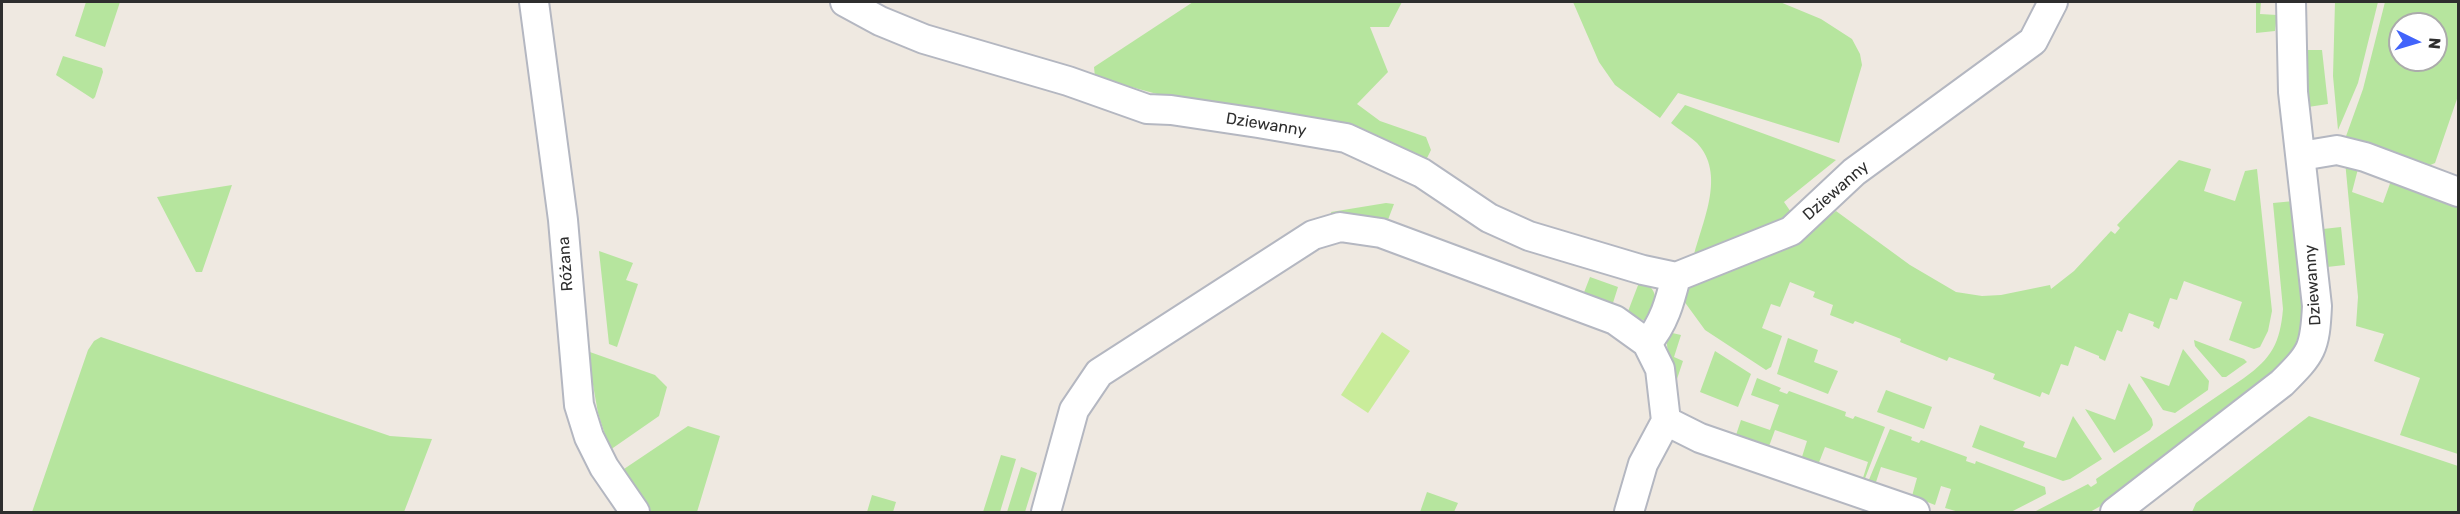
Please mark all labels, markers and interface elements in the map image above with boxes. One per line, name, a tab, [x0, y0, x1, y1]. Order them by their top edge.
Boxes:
north arrow	[2388, 12, 2448, 72]
text: N	[2424, 37, 2444, 50]
street label: Dziewanny	[1224, 109, 1308, 141]
street label: Dziewanny	[1799, 157, 1873, 225]
street label: Różana	[555, 236, 577, 292]
street label: Dziewanny	[2301, 244, 2325, 326]

